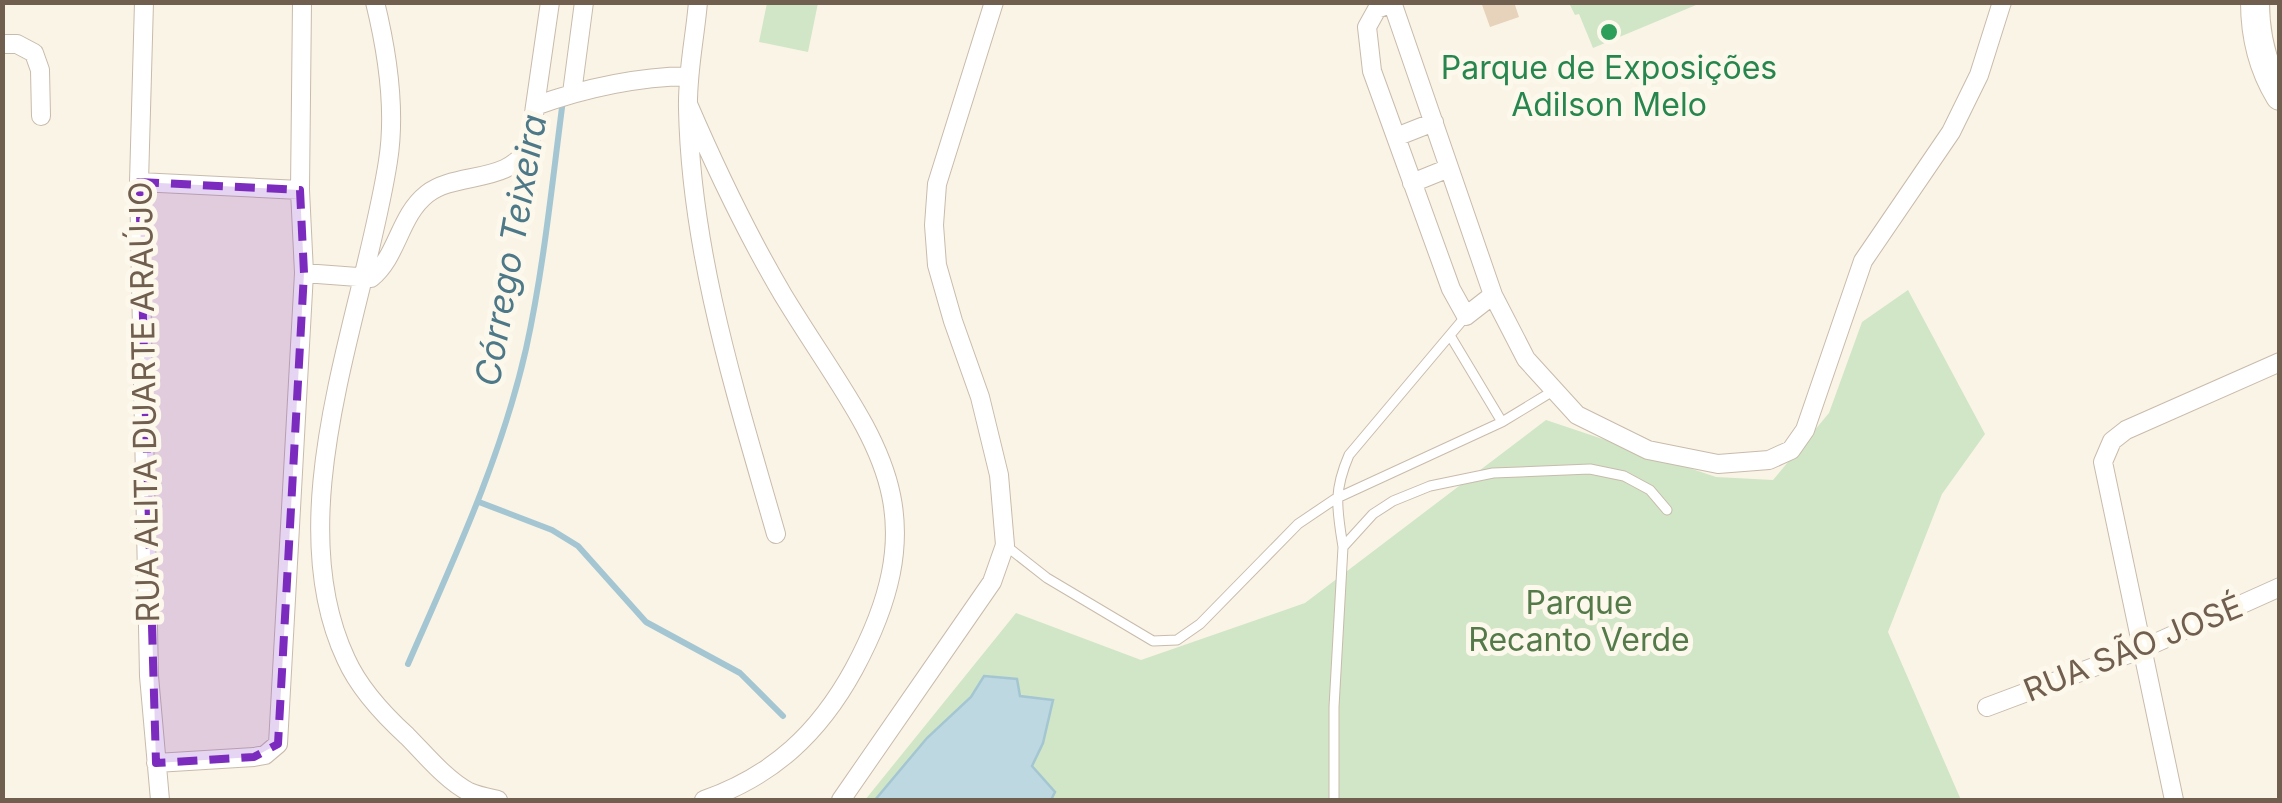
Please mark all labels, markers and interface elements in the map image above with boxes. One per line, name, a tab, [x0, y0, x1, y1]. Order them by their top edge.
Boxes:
marker: Parque de Exposições Adilson Melo	[1598, 21, 1620, 43]
place label: Parque de Exposições Adilson Melo	[1441, 48, 1777, 124]
water label: Córrego Teixeira	[465, 111, 555, 389]
street label: RUA ALITA DUARTE ARAÚJO	[121, 181, 167, 623]
park label: Parque Recanto Verde	[1468, 583, 1690, 659]
street label: RUA SÃO JOSÉ	[2018, 586, 2248, 710]

